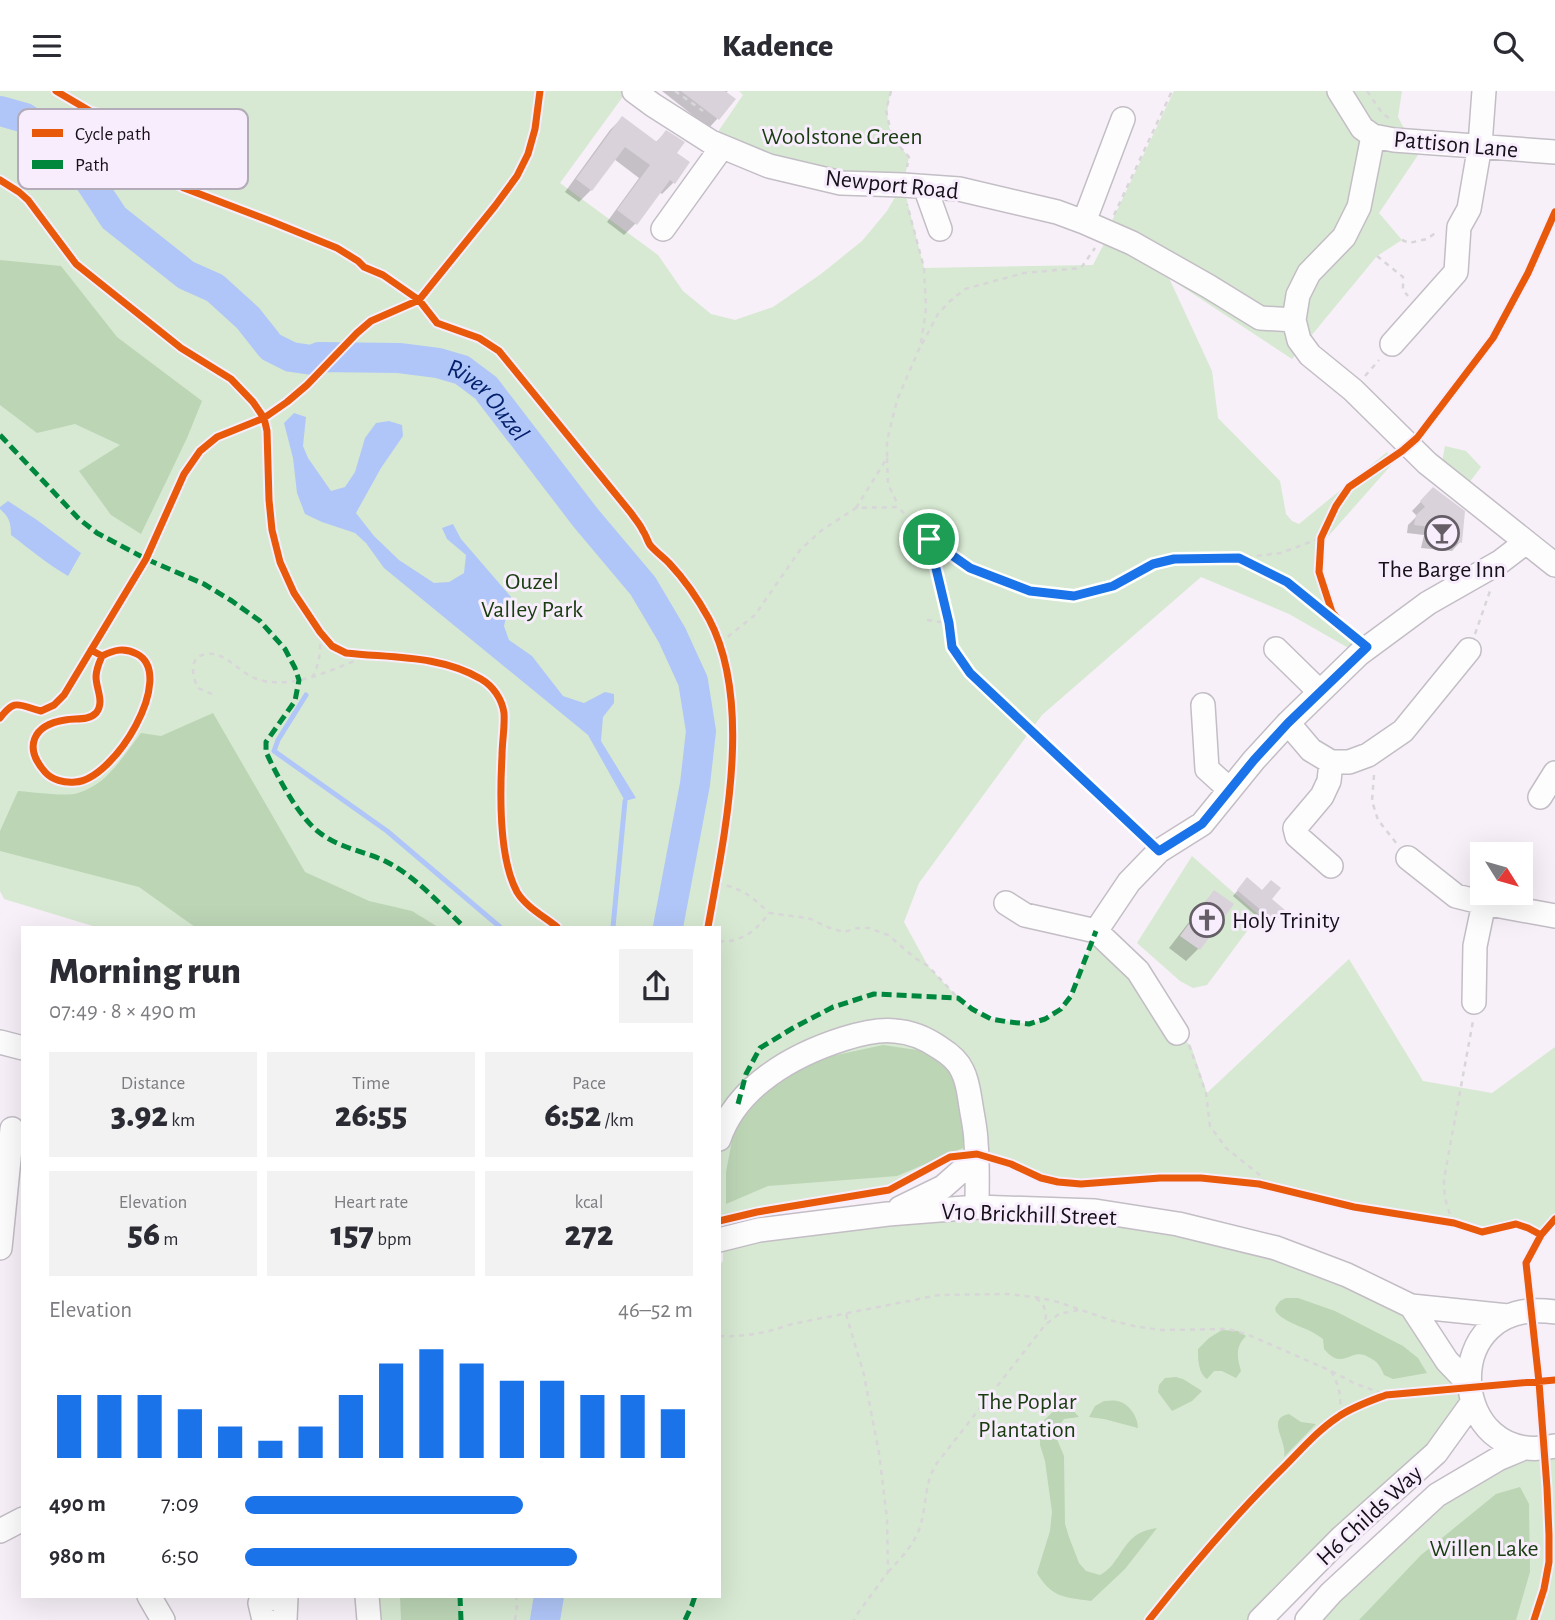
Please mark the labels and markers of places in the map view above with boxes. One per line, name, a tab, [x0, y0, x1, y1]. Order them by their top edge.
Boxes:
pin	[899, 509, 959, 569]
bar icon: The Barge Inn	[1423, 514, 1461, 552]
place label: The Barge Inn	[1378, 558, 1506, 582]
church icon: Holy Trinity	[1188, 901, 1226, 939]
place label: Holy Trinity	[1232, 909, 1340, 933]

